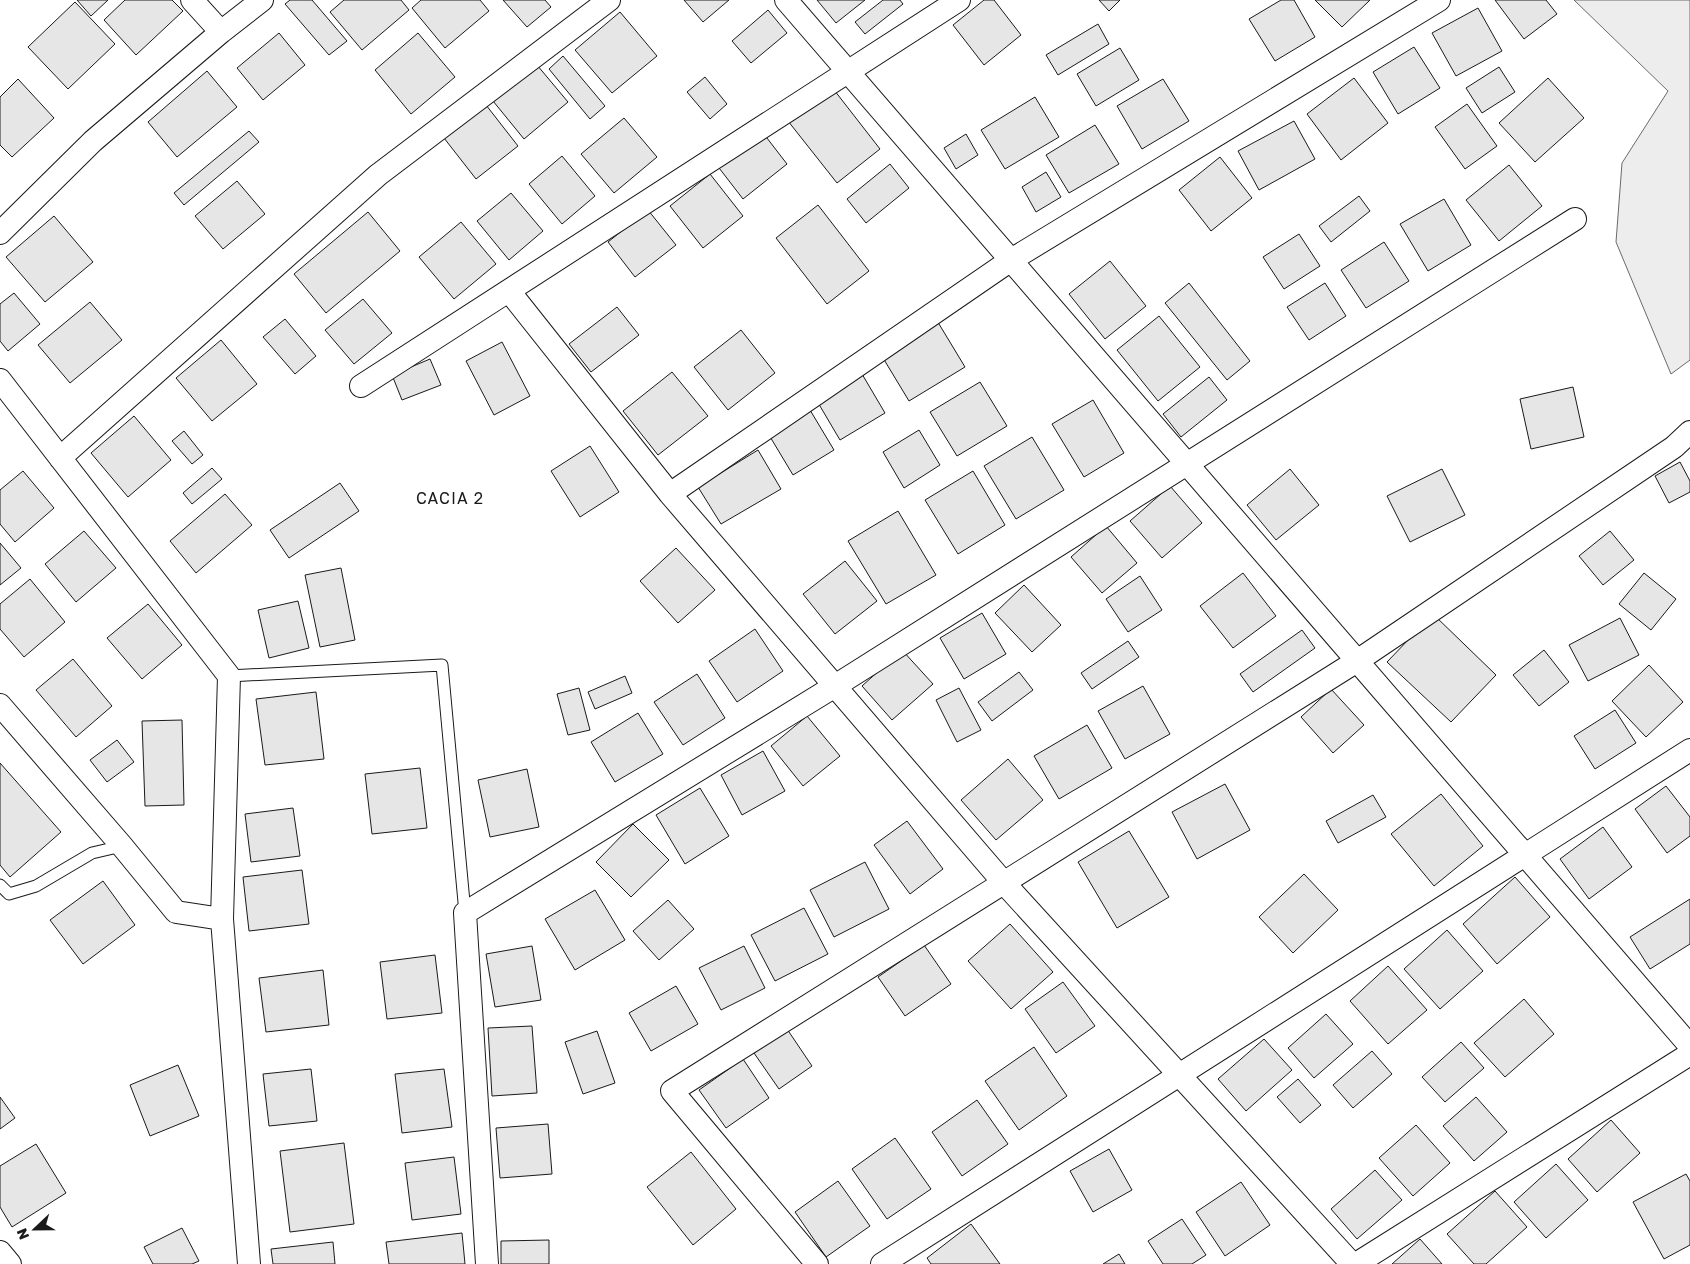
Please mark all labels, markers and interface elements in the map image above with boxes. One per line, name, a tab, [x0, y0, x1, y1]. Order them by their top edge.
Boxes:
district label: CACIA 2	[416, 488, 484, 508]
north arrow	[10, 1204, 60, 1254]
text: N	[13, 1226, 32, 1242]

